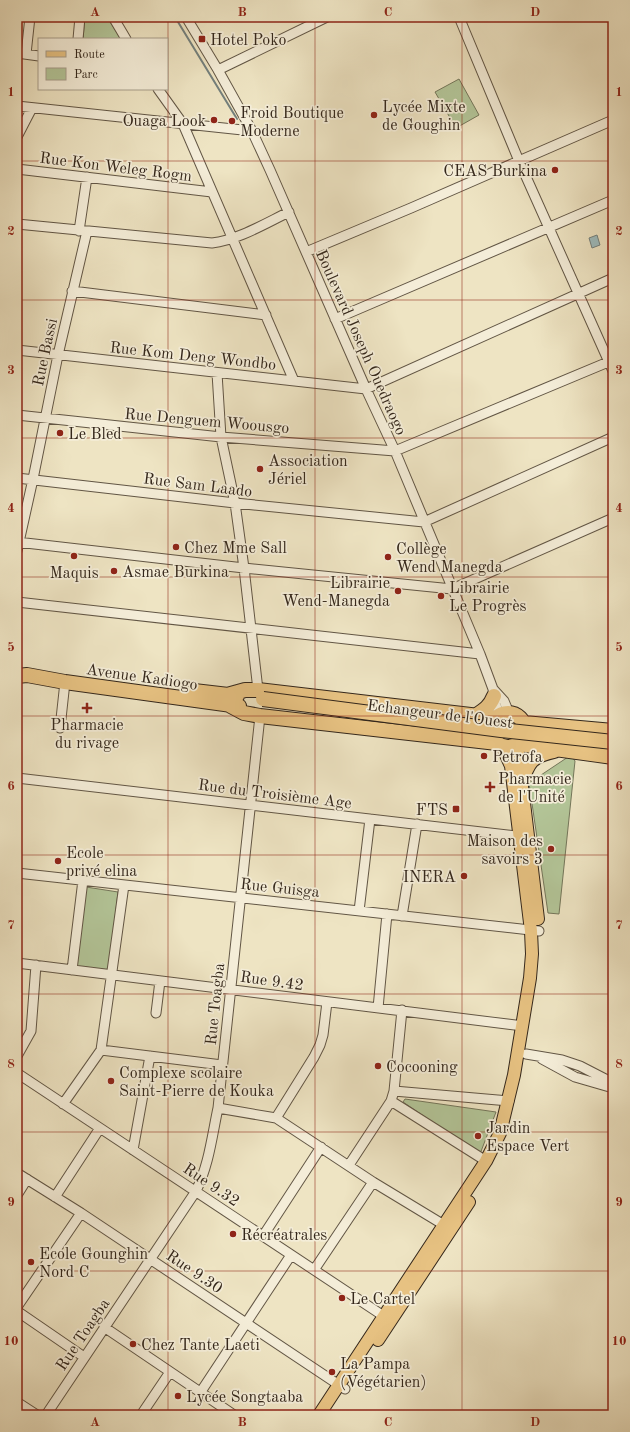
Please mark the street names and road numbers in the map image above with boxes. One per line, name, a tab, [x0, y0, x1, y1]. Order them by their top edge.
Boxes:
street label: Rue Kon Weleg Rogm	[39, 151, 193, 185]
street label: Boulevard Joseph Ouedraogo	[312, 248, 408, 438]
street label: Rue Bassi	[31, 317, 61, 388]
street label: Rue Kom Deng Wondbo	[109, 340, 277, 374]
street label: Rue Denguem Woousgo	[124, 407, 290, 437]
street label: Rue Sam Laado	[142, 471, 253, 501]
street label: Avenue Kadiogo	[85, 662, 199, 694]
street label: Echangeur de l'Ouest	[366, 698, 514, 732]
street label: Rue du Troisième Age	[197, 778, 353, 812]
street label: Rue Guisga	[239, 877, 320, 901]
street label: Rue Toagba	[204, 962, 228, 1046]
street label: Rue 9.42	[239, 970, 305, 994]
street label: Rue 9.32	[180, 1161, 242, 1210]
street label: Rue 9.30	[163, 1248, 225, 1297]
street label: Rue Toagba	[54, 1296, 113, 1374]

